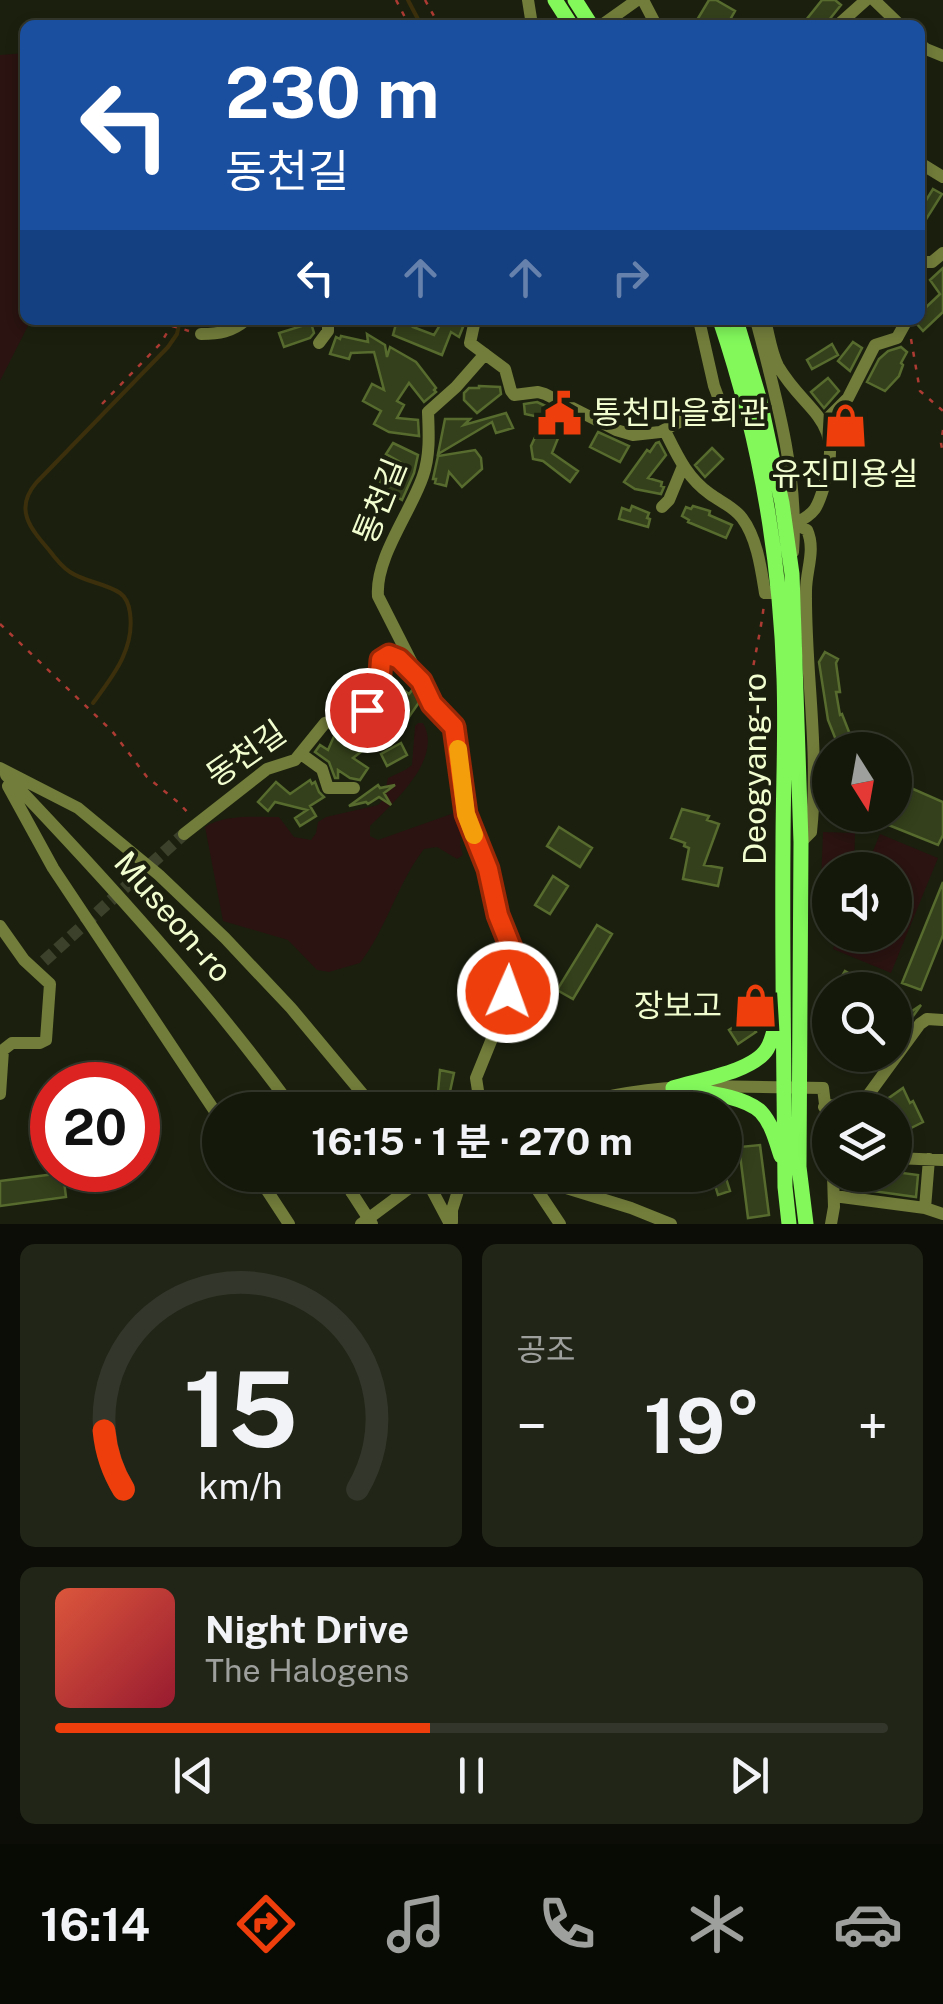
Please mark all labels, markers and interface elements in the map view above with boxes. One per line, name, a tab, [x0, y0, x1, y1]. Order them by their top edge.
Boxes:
text: 230 m	[225, 51, 439, 134]
icon: left	[60, 60, 190, 190]
text: 동천길	[225, 144, 349, 197]
icon: left	[288, 250, 343, 305]
icon: ahead	[393, 250, 448, 305]
icon: ahead	[498, 250, 553, 305]
icon: right	[603, 250, 658, 305]
public building icon: 통천마을회관	[535, 389, 583, 437]
place label: 통천마을회관	[592, 394, 769, 431]
shop icon: 유진미용실	[821, 402, 869, 450]
street label: 통천길	[346, 453, 413, 549]
place label: 유진미용실	[771, 455, 919, 492]
pin	[325, 668, 410, 753]
street label: Deogyang-ro	[736, 673, 773, 865]
icon: arrive	[340, 683, 395, 738]
street label: 동천길	[199, 713, 293, 794]
north arrow	[812, 732, 912, 832]
map controls	[812, 732, 912, 1192]
street label: Museon-ro	[107, 844, 240, 989]
button: sound	[812, 852, 912, 952]
position arrow	[456, 940, 560, 1044]
button: search	[812, 972, 912, 1072]
shop icon: 장보고	[731, 982, 779, 1030]
place label: 장보고	[634, 987, 722, 1024]
speed limit sign: 20	[30, 1062, 160, 1192]
button: layers	[812, 1092, 912, 1192]
text: 16:15 · 1 분 · 270 m	[311, 1119, 633, 1164]
text: 공조	[517, 1331, 575, 1368]
text: 15	[183, 1348, 298, 1470]
text: 19°	[644, 1382, 761, 1470]
text: −	[517, 1394, 547, 1458]
text: +	[857, 1394, 888, 1458]
text: km/h	[199, 1465, 283, 1507]
text: Night Drive	[205, 1607, 409, 1652]
text: The Halogens	[205, 1652, 409, 1689]
icon: previous	[166, 1748, 221, 1803]
icon: pause	[444, 1748, 499, 1803]
icon: next	[722, 1748, 777, 1803]
icon: directions	[231, 1889, 301, 1959]
icon: music	[381, 1889, 451, 1959]
icon: phone	[532, 1889, 602, 1959]
icon: climate	[682, 1889, 752, 1959]
icon: car	[833, 1889, 903, 1959]
text: 16:14	[40, 1898, 150, 1951]

